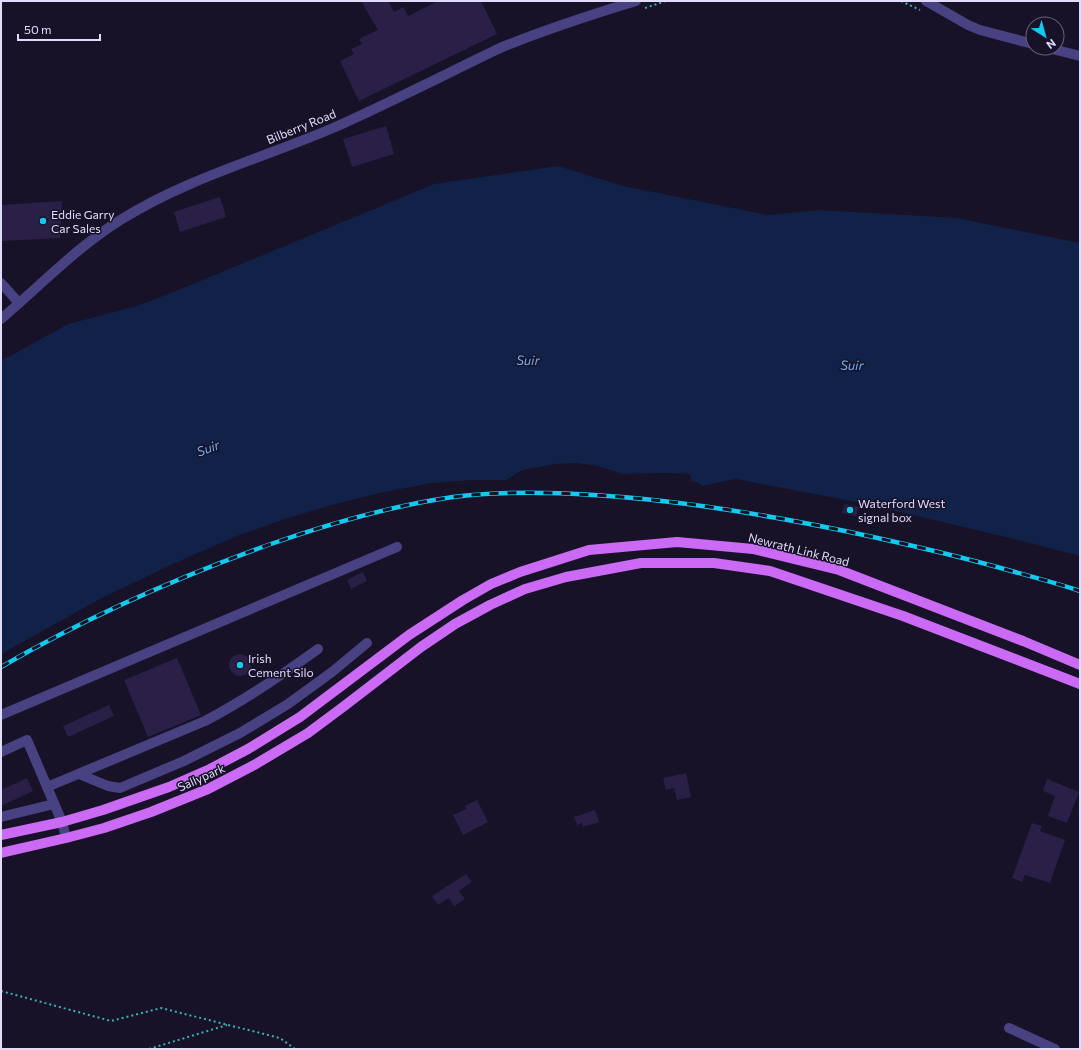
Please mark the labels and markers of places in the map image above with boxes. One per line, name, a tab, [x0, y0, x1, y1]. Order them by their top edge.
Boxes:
place label: Eddie Garry Car Sales	[51, 207, 115, 235]
marker: Eddie Garry Car Sales	[38, 216, 48, 226]
place label: Waterford West signal box	[858, 496, 945, 524]
marker: Waterford West signal box	[845, 505, 855, 515]
place label: Irish Cement Silo	[248, 651, 314, 679]
marker: Irish Cement Silo	[235, 660, 245, 670]

